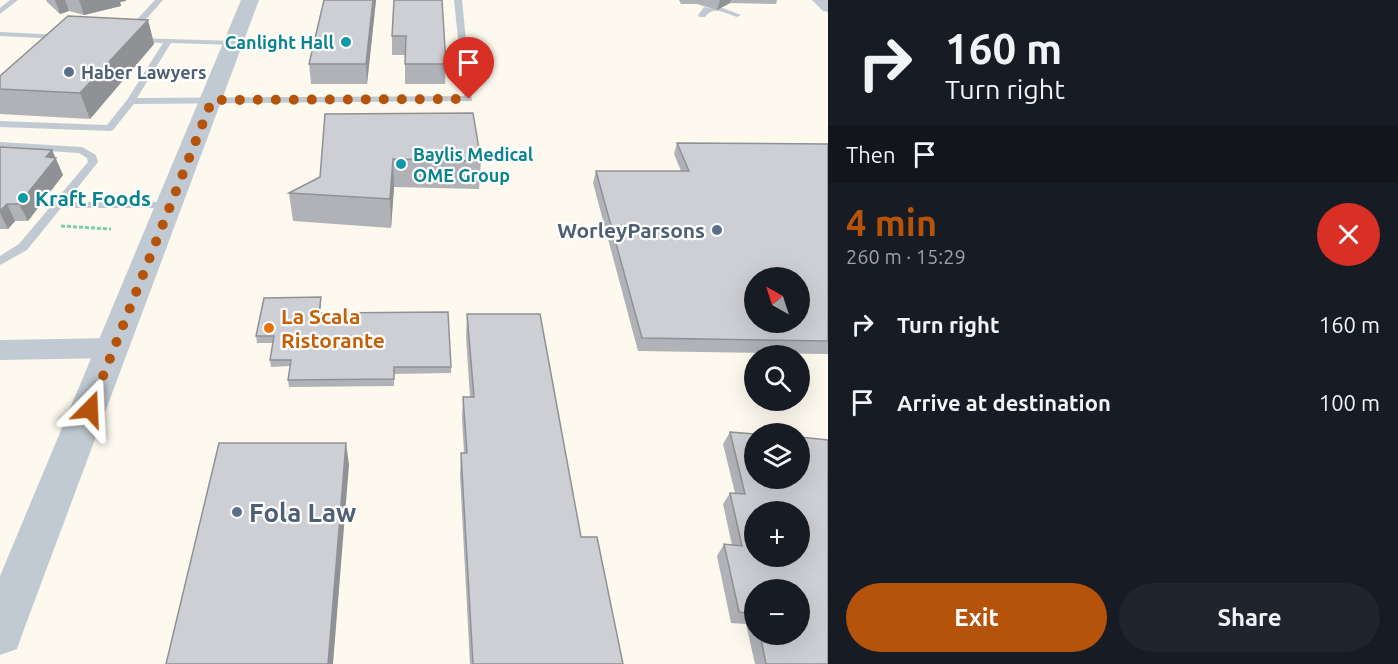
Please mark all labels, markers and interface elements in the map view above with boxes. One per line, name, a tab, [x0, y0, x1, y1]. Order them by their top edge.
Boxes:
icon: right	[846, 24, 924, 102]
text: 160 m	[945, 25, 1062, 72]
place label: Canlight Hall	[225, 32, 335, 52]
marker: Canlight Hall	[339, 35, 353, 49]
pin	[443, 37, 494, 99]
icon: arrive	[452, 46, 485, 79]
place label: Haber Lawyers	[81, 62, 206, 82]
marker: Haber Lawyers	[62, 65, 76, 79]
text: Turn right	[945, 74, 1065, 104]
icon: arrive	[908, 138, 941, 171]
text: Then	[846, 142, 896, 167]
place label: Baylis Medical OME Group	[413, 144, 534, 185]
marker: Baylis Medical OME Group	[394, 157, 408, 171]
place label: Kraft Foods	[35, 186, 151, 210]
marker: Kraft Foods	[16, 191, 30, 205]
text: 4 min	[846, 202, 937, 243]
button: close	[1317, 203, 1380, 266]
place label: WorleyParsons	[557, 218, 705, 242]
marker: WorleyParsons	[710, 223, 724, 237]
text: 260 m · 15:29	[846, 245, 966, 268]
north arrow	[744, 267, 810, 333]
map controls	[744, 267, 810, 645]
place label: La Scala Ristorante	[281, 304, 385, 352]
icon: right	[846, 308, 879, 341]
text: Turn right	[897, 312, 999, 337]
text: 160 m	[1319, 312, 1380, 337]
marker: La Scala Ristorante	[262, 321, 276, 335]
button: search	[744, 345, 810, 411]
position arrow	[58, 377, 122, 441]
icon: arrive	[846, 386, 879, 419]
text: Arrive at destination	[897, 390, 1111, 415]
text: 100 m	[1319, 390, 1380, 415]
button: layers	[744, 423, 810, 489]
place label: Fola Law	[249, 498, 356, 527]
button: +	[744, 501, 810, 567]
marker: Fola Law	[230, 505, 244, 519]
button: −	[744, 579, 810, 645]
button: Exit	[846, 583, 1107, 652]
button: Share	[1119, 583, 1380, 652]

